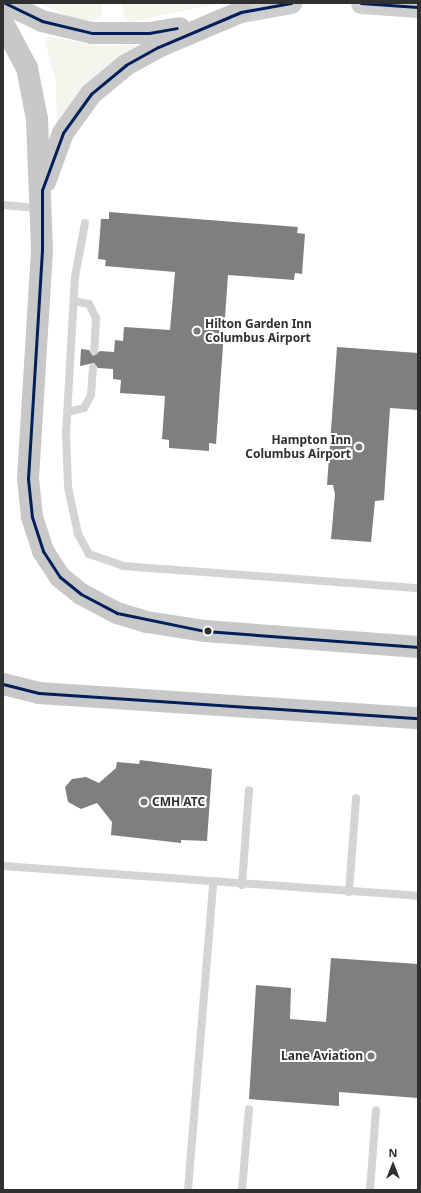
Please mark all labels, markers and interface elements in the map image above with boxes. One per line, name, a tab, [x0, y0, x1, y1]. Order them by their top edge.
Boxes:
place label: Hilton Garden Inn Columbus Airport	[205, 317, 312, 345]
marker: Hilton Garden Inn Columbus Airport	[192, 326, 202, 336]
place label: Hampton Inn Columbus Airport	[245, 433, 351, 461]
marker: Hampton Inn Columbus Airport	[354, 442, 364, 452]
unlabelled marker	[203, 626, 213, 636]
place label: CMH ATC	[152, 795, 205, 809]
marker: CMH ATC	[139, 797, 149, 807]
place label: Lane Aviation	[281, 1049, 363, 1063]
marker: Lane Aviation	[366, 1051, 376, 1061]
north arrow	[373, 1145, 413, 1185]
text: N	[389, 1145, 397, 1160]

